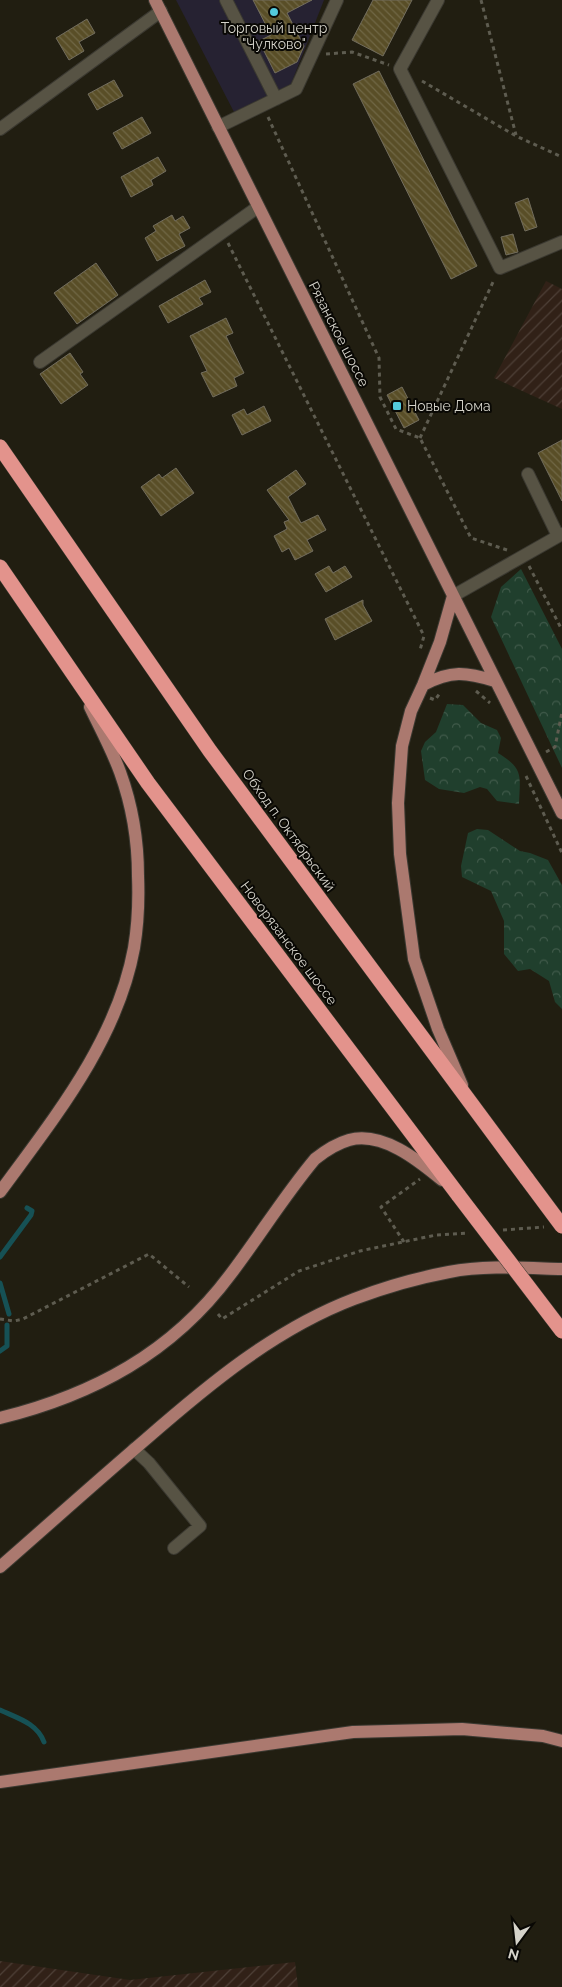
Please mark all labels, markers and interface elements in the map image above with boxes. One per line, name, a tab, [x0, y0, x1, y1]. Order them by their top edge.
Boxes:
marker: Торговый центр "Чулково"	[268, 6, 280, 18]
place label: Торговый центр "Чулково"	[221, 20, 328, 52]
street label: Рязанское шоссе	[306, 279, 372, 389]
place label: Новые Дома	[407, 398, 491, 414]
marker: Новые Дома	[391, 400, 403, 412]
street label: Обход п. Октябрьский	[239, 766, 339, 894]
street label: Новорязанское шоссе	[237, 878, 341, 1008]
north arrow	[492, 1917, 542, 1967]
text: N	[506, 1945, 521, 1964]

